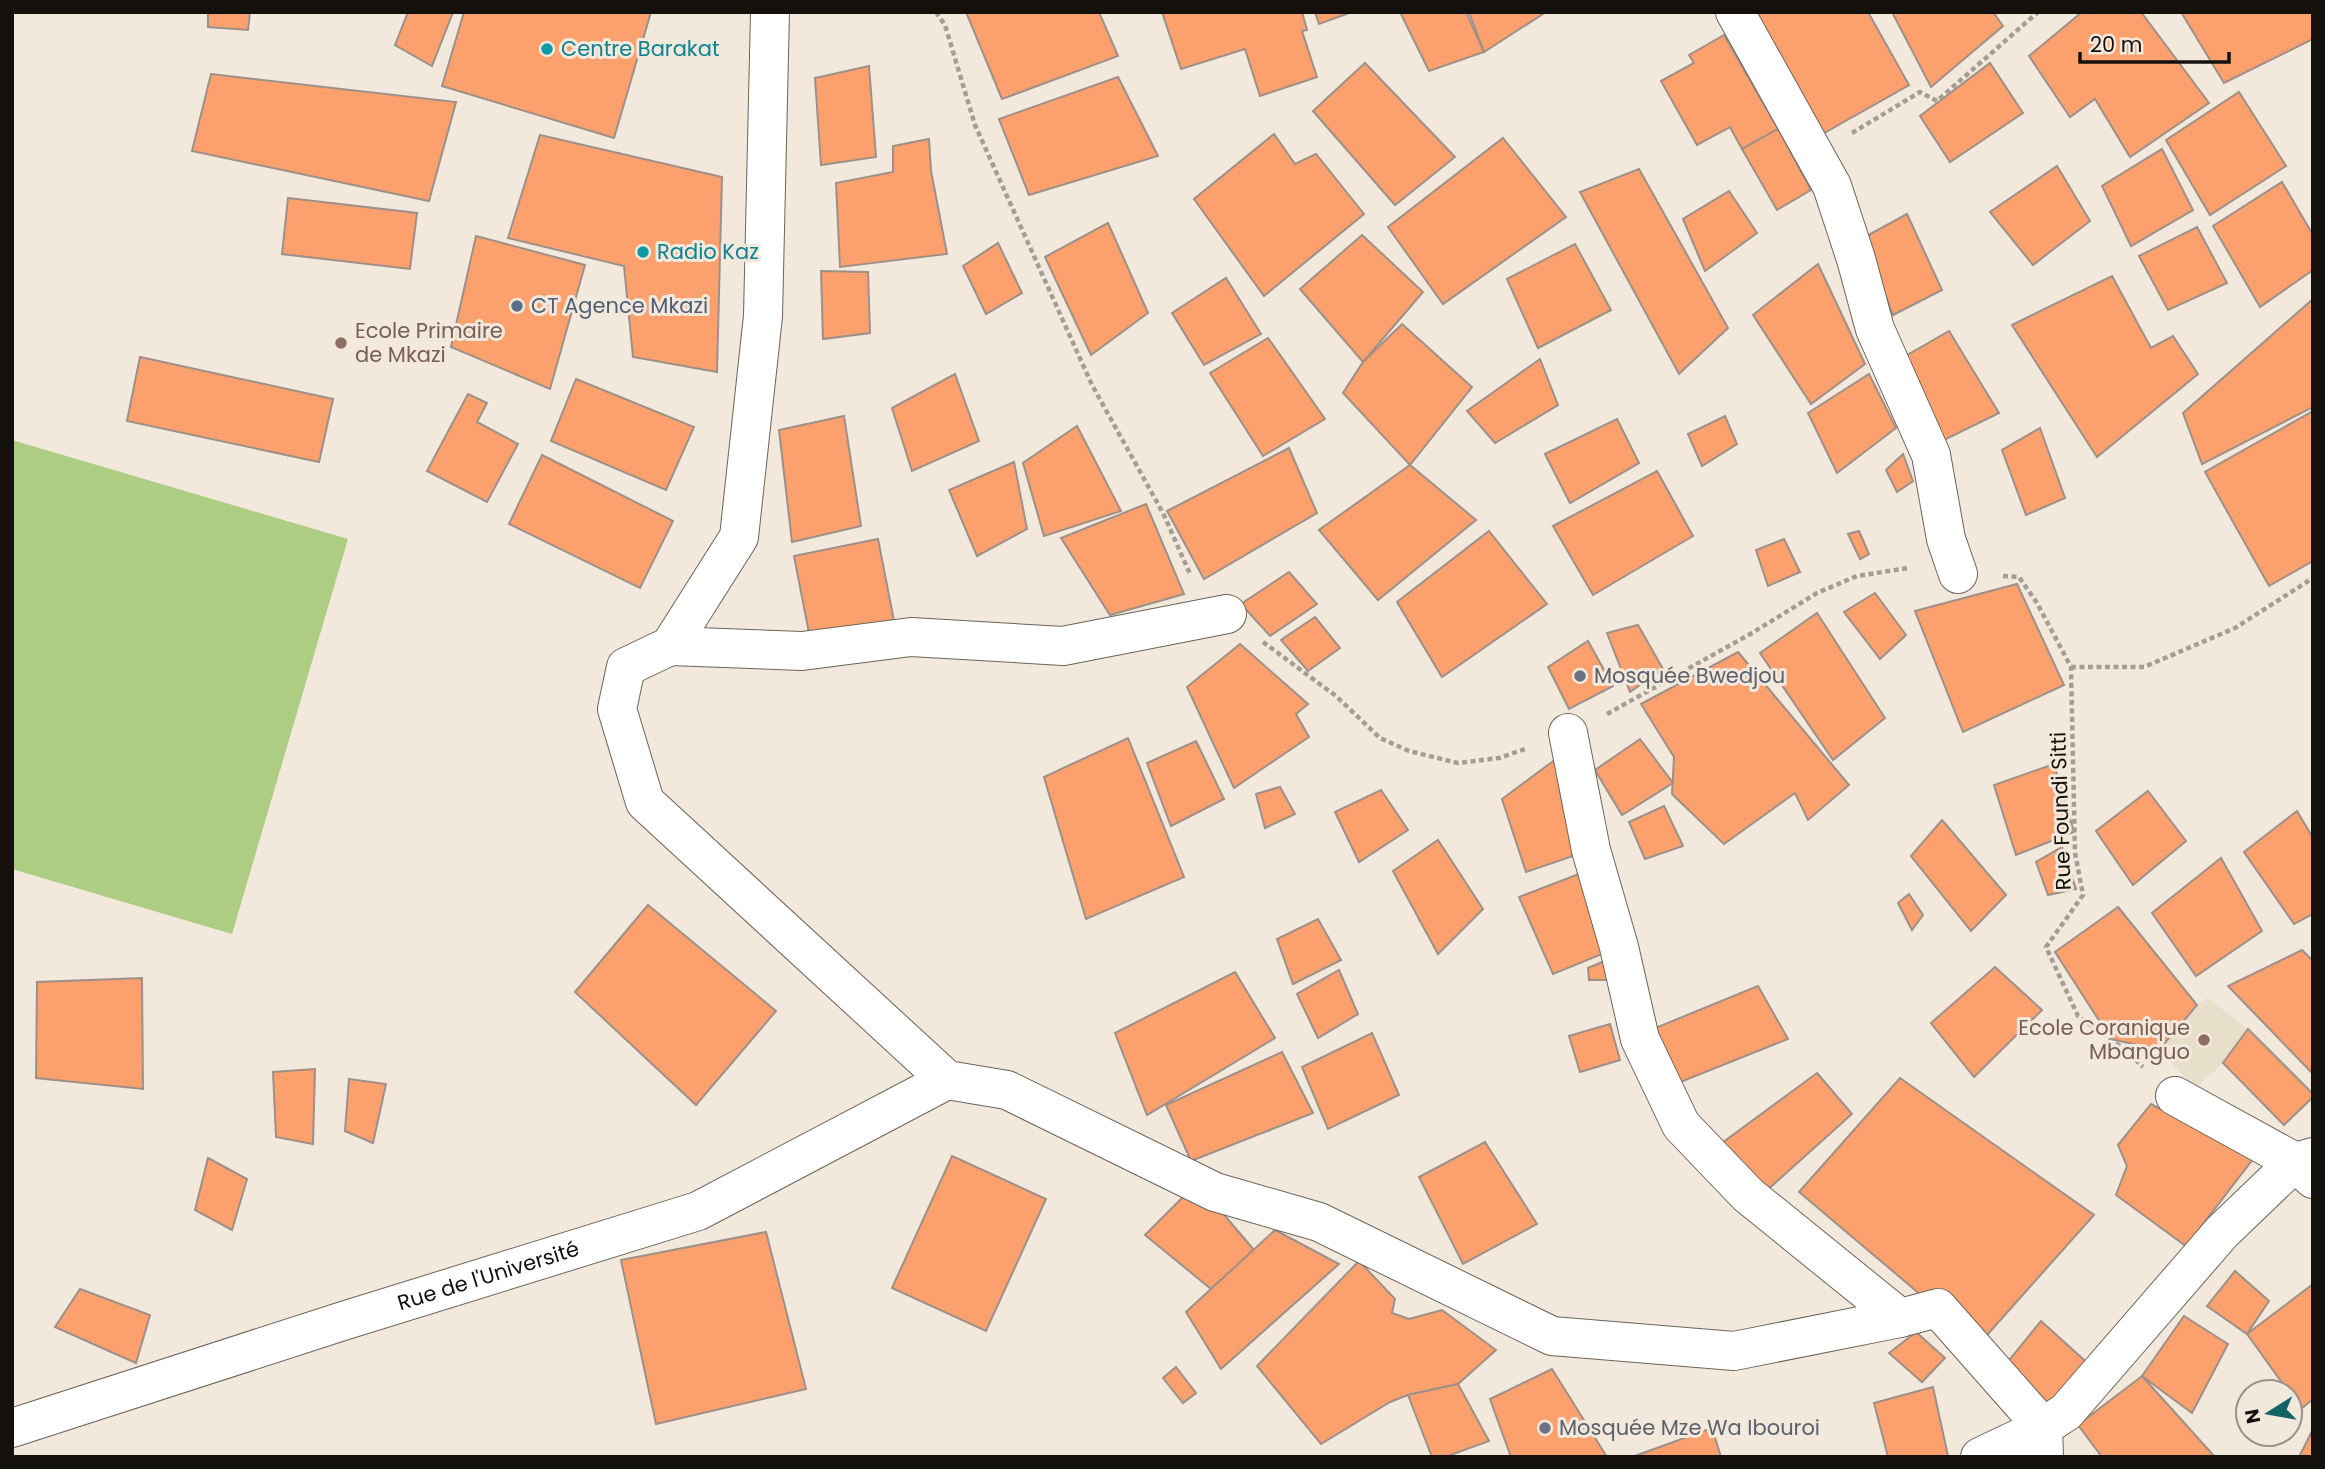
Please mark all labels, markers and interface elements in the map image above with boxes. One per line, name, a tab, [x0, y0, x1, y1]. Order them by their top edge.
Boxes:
scale bar	[2080, 21, 2229, 65]
text: 20 m	[2090, 30, 2143, 59]
place label: Centre Barakat	[561, 34, 720, 63]
marker: Centre Barakat	[539, 41, 555, 57]
place label: Radio Kaz	[657, 237, 759, 266]
marker: Radio Kaz	[635, 244, 651, 260]
place label: CT Agence Mkazi	[531, 291, 708, 320]
marker: CT Agence Mkazi	[509, 298, 525, 314]
place label: Ecole Primaire de Mkazi	[355, 316, 503, 369]
marker: Ecole Primaire de Mkazi	[333, 335, 349, 351]
place label: Mosquée Bwedjou	[1594, 661, 1785, 690]
marker: Mosquée Bwedjou	[1572, 668, 1588, 684]
street label: Rue Foundi Sitti	[2043, 731, 2078, 891]
place label: Ecole Coranique Mbanguo	[2018, 1013, 2190, 1066]
marker: Ecole Coranique Mbanguo	[2196, 1032, 2212, 1048]
street label: Rue de l'Université	[394, 1234, 583, 1317]
north arrow	[2234, 1378, 2304, 1448]
text: N	[2238, 1407, 2267, 1426]
place label: Mosquée Mze Wa Ibouroi	[1559, 1413, 1820, 1442]
marker: Mosquée Mze Wa Ibouroi	[1537, 1420, 1553, 1436]

